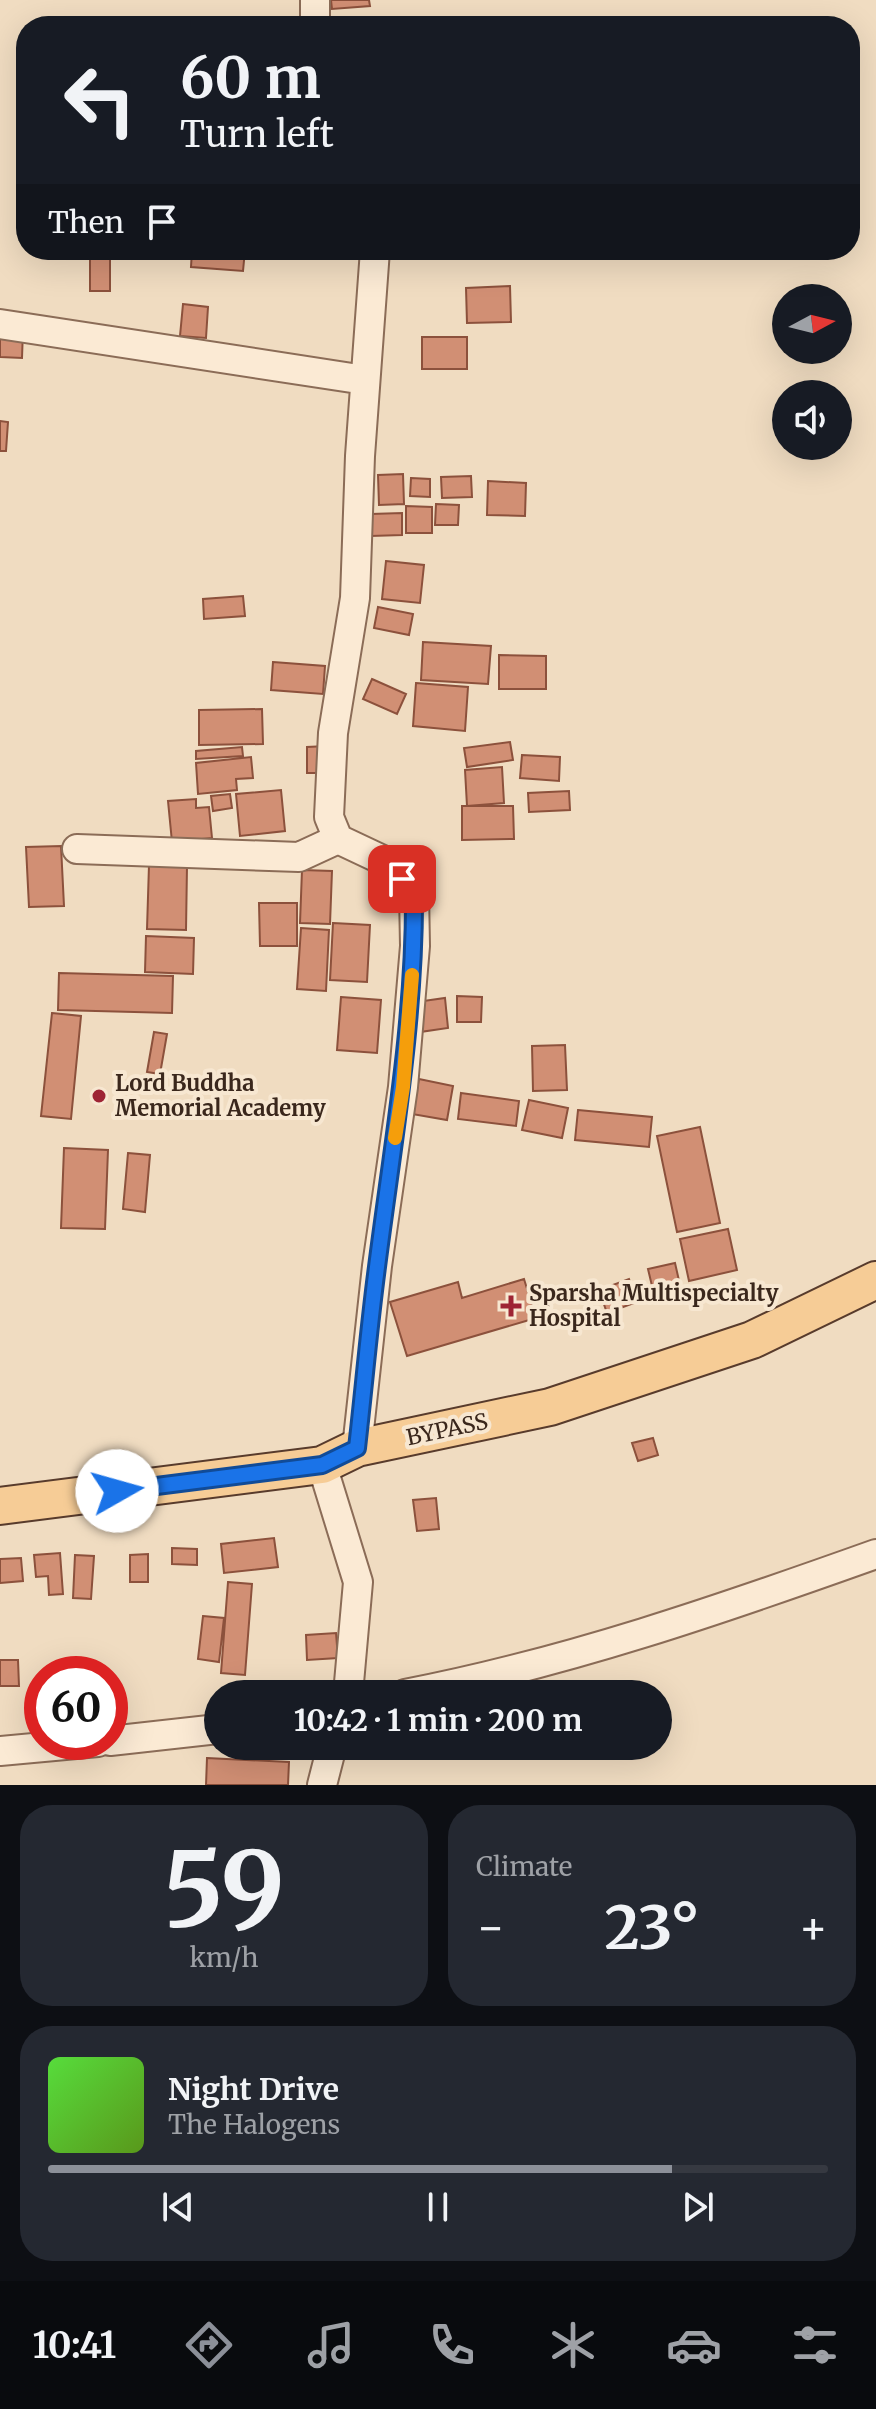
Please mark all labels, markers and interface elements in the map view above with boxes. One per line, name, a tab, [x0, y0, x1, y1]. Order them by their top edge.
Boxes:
text: 60 m	[180, 43, 321, 113]
icon: left	[48, 48, 152, 152]
text: Turn left	[180, 112, 334, 157]
icon: arrive	[140, 200, 184, 244]
text: Then	[48, 203, 124, 241]
north arrow	[772, 284, 852, 364]
map controls	[772, 284, 852, 460]
button: sound	[772, 380, 852, 460]
pin	[368, 845, 436, 913]
icon: arrive	[380, 857, 424, 901]
place label: Lord Buddha Memorial Academy	[115, 1069, 327, 1122]
marker: Lord Buddha Memorial Academy	[90, 1087, 108, 1105]
place label: Sparsha Multispecialty Hospital	[529, 1279, 779, 1332]
marker: Sparsha Multispecialty Hospital	[500, 1295, 522, 1317]
street label: BYPASS	[404, 1407, 490, 1451]
position arrow	[75, 1449, 159, 1533]
speed limit sign: 60	[24, 1656, 128, 1760]
text: 10:42 · 1 min · 200 m	[294, 1701, 582, 1739]
text: 59	[163, 1824, 285, 1954]
text: Climate	[476, 1850, 572, 1883]
text: 23°	[604, 1890, 700, 1965]
text: −	[476, 1900, 505, 1955]
text: +	[799, 1900, 828, 1955]
text: km/h	[190, 1941, 258, 1974]
text: Night Drive	[168, 2070, 339, 2108]
text: The Halogens	[168, 2108, 340, 2141]
icon: previous	[156, 2185, 200, 2229]
icon: pause	[416, 2185, 460, 2229]
icon: next	[676, 2185, 720, 2229]
icon: directions	[181, 2317, 237, 2373]
icon: music	[303, 2317, 359, 2373]
icon: phone	[424, 2317, 480, 2373]
icon: climate	[545, 2317, 601, 2373]
icon: car	[666, 2317, 722, 2373]
icon: filters	[787, 2317, 843, 2373]
text: 10:41	[33, 2323, 116, 2368]

